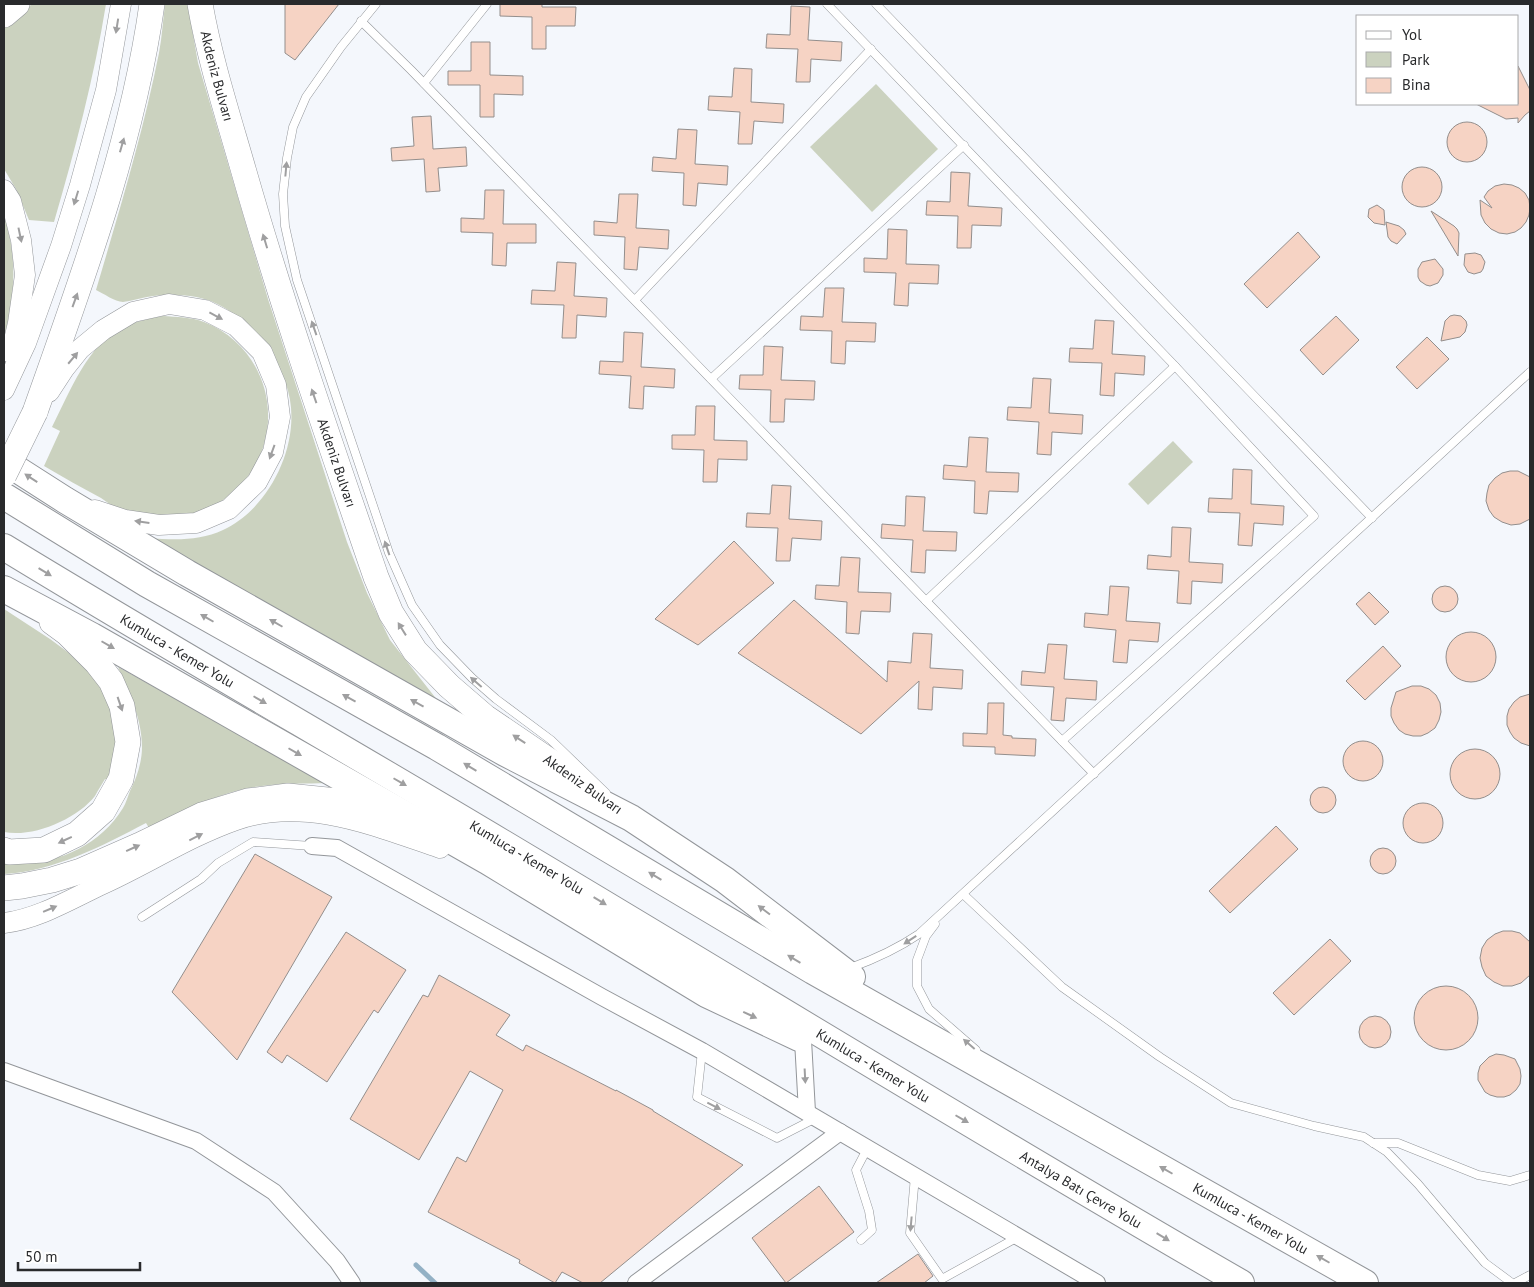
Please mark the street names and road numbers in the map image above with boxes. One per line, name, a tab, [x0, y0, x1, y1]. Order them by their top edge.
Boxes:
street label: Akdeniz Bulvarı	[197, 29, 238, 123]
street label: Akdeniz Bulvarı	[313, 416, 360, 510]
street label: Kumluca - Kemer Yolu	[117, 610, 238, 692]
street label: Akdeniz Bulvarı	[540, 750, 626, 818]
street label: Kumluca - Kemer Yolu	[467, 816, 587, 898]
street label: Kumluca - Kemer Yolu	[813, 1024, 933, 1107]
street label: Antalya Batı Çevre Yolu	[1017, 1147, 1145, 1232]
street label: Kumluca - Kemer Yolu	[1190, 1179, 1312, 1258]

